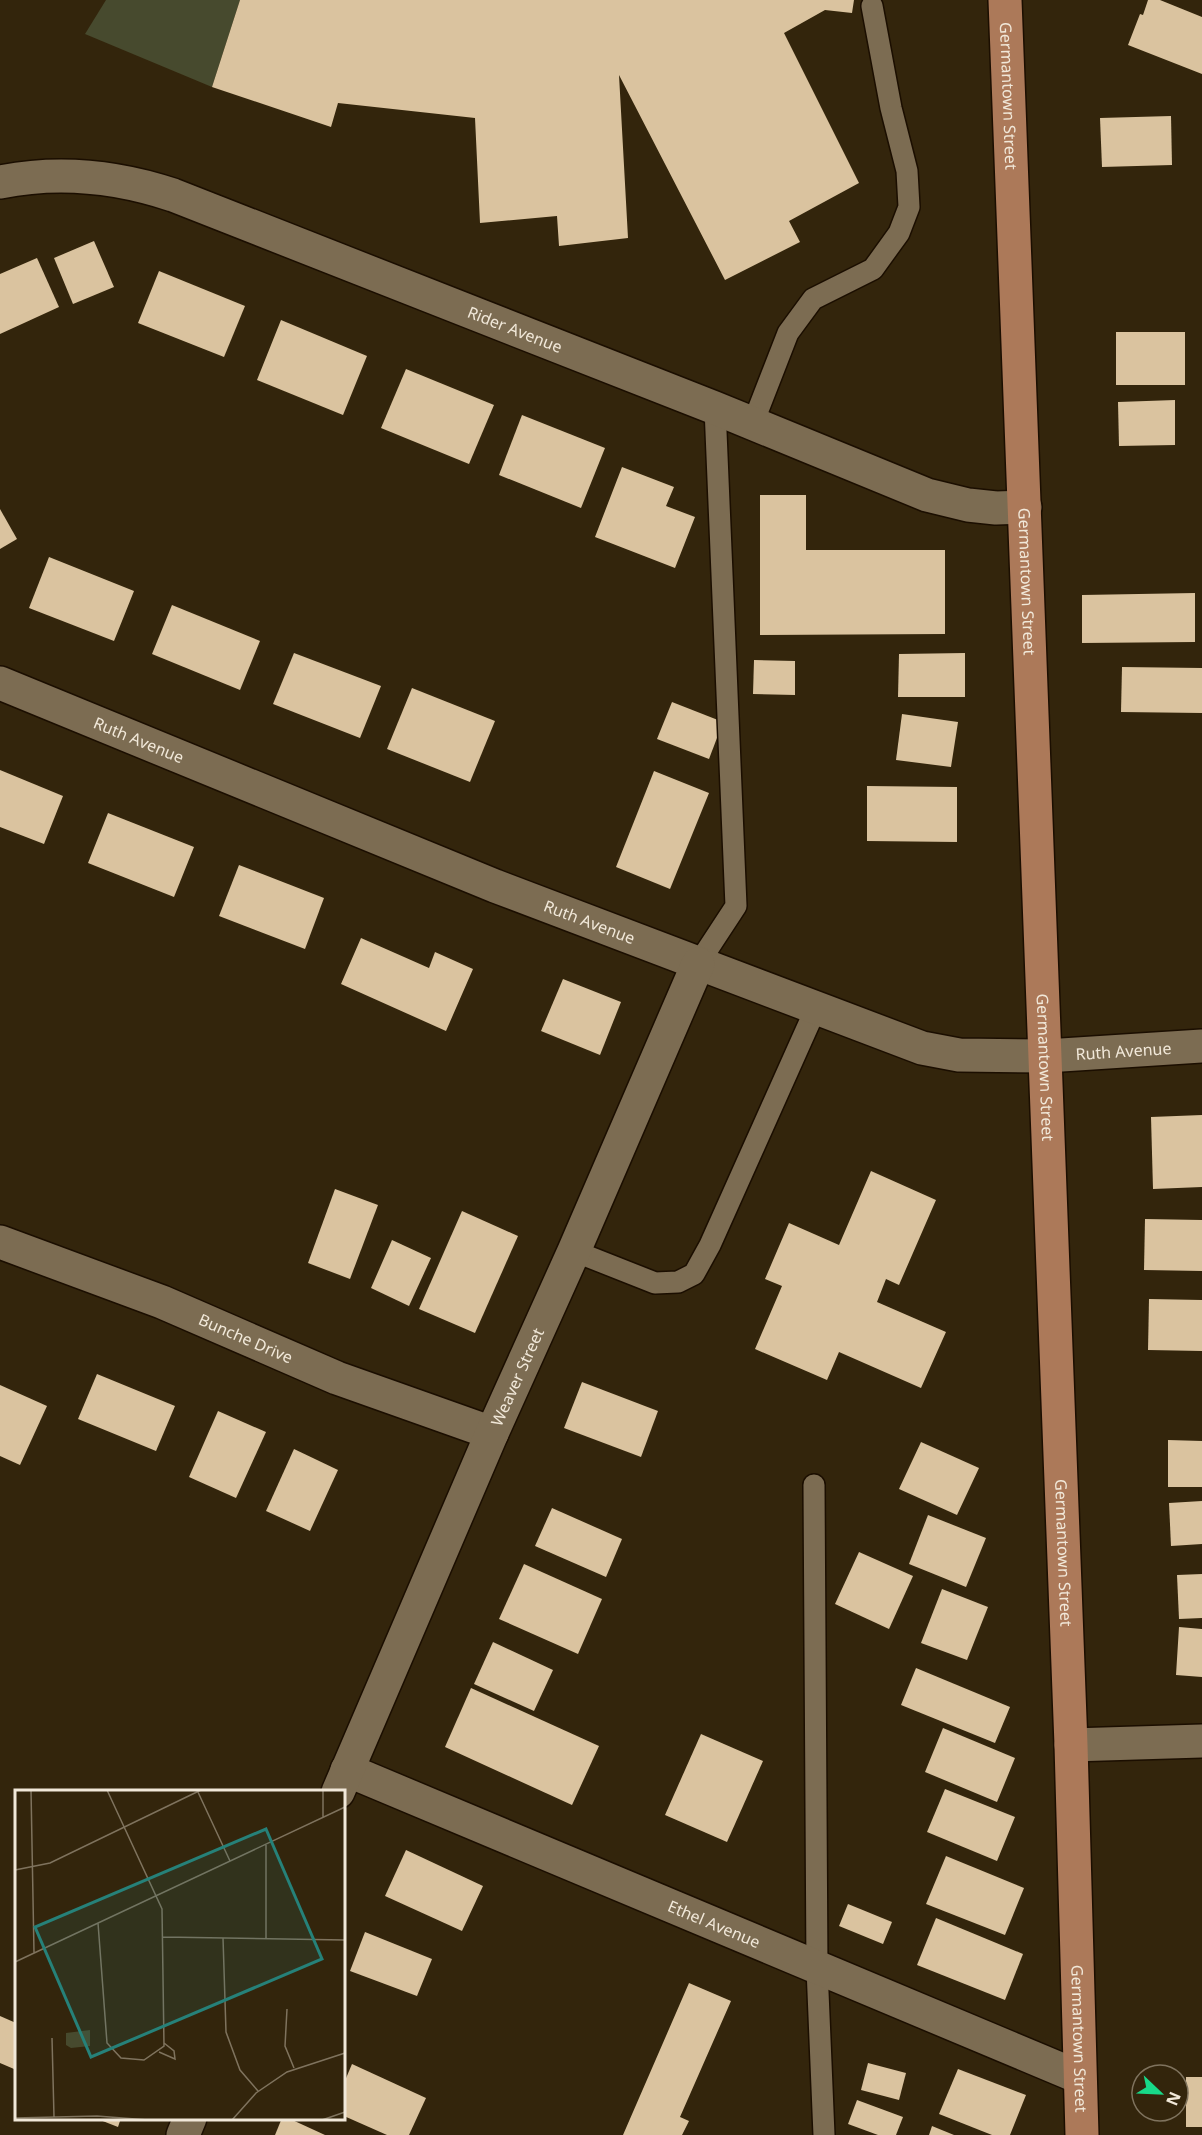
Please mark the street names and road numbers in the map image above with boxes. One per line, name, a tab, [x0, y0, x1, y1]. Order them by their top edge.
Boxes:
street label: Germantown Street	[995, 22, 1022, 170]
street label: Rider Avenue	[464, 301, 566, 358]
street label: Germantown Street	[1013, 507, 1041, 656]
street label: Ruth Avenue	[90, 712, 187, 768]
street label: Ruth Avenue	[541, 895, 638, 949]
street label: Germantown Street	[1032, 993, 1059, 1142]
street label: Ruth Avenue	[1075, 1037, 1172, 1065]
street label: Bunche Drive	[195, 1308, 296, 1368]
street label: Weaver Street	[486, 1324, 549, 1430]
street label: Germantown Street	[1050, 1479, 1078, 1627]
street label: Ethel Avenue	[665, 1895, 764, 1953]
street label: Germantown Street	[1066, 1965, 1092, 2113]

